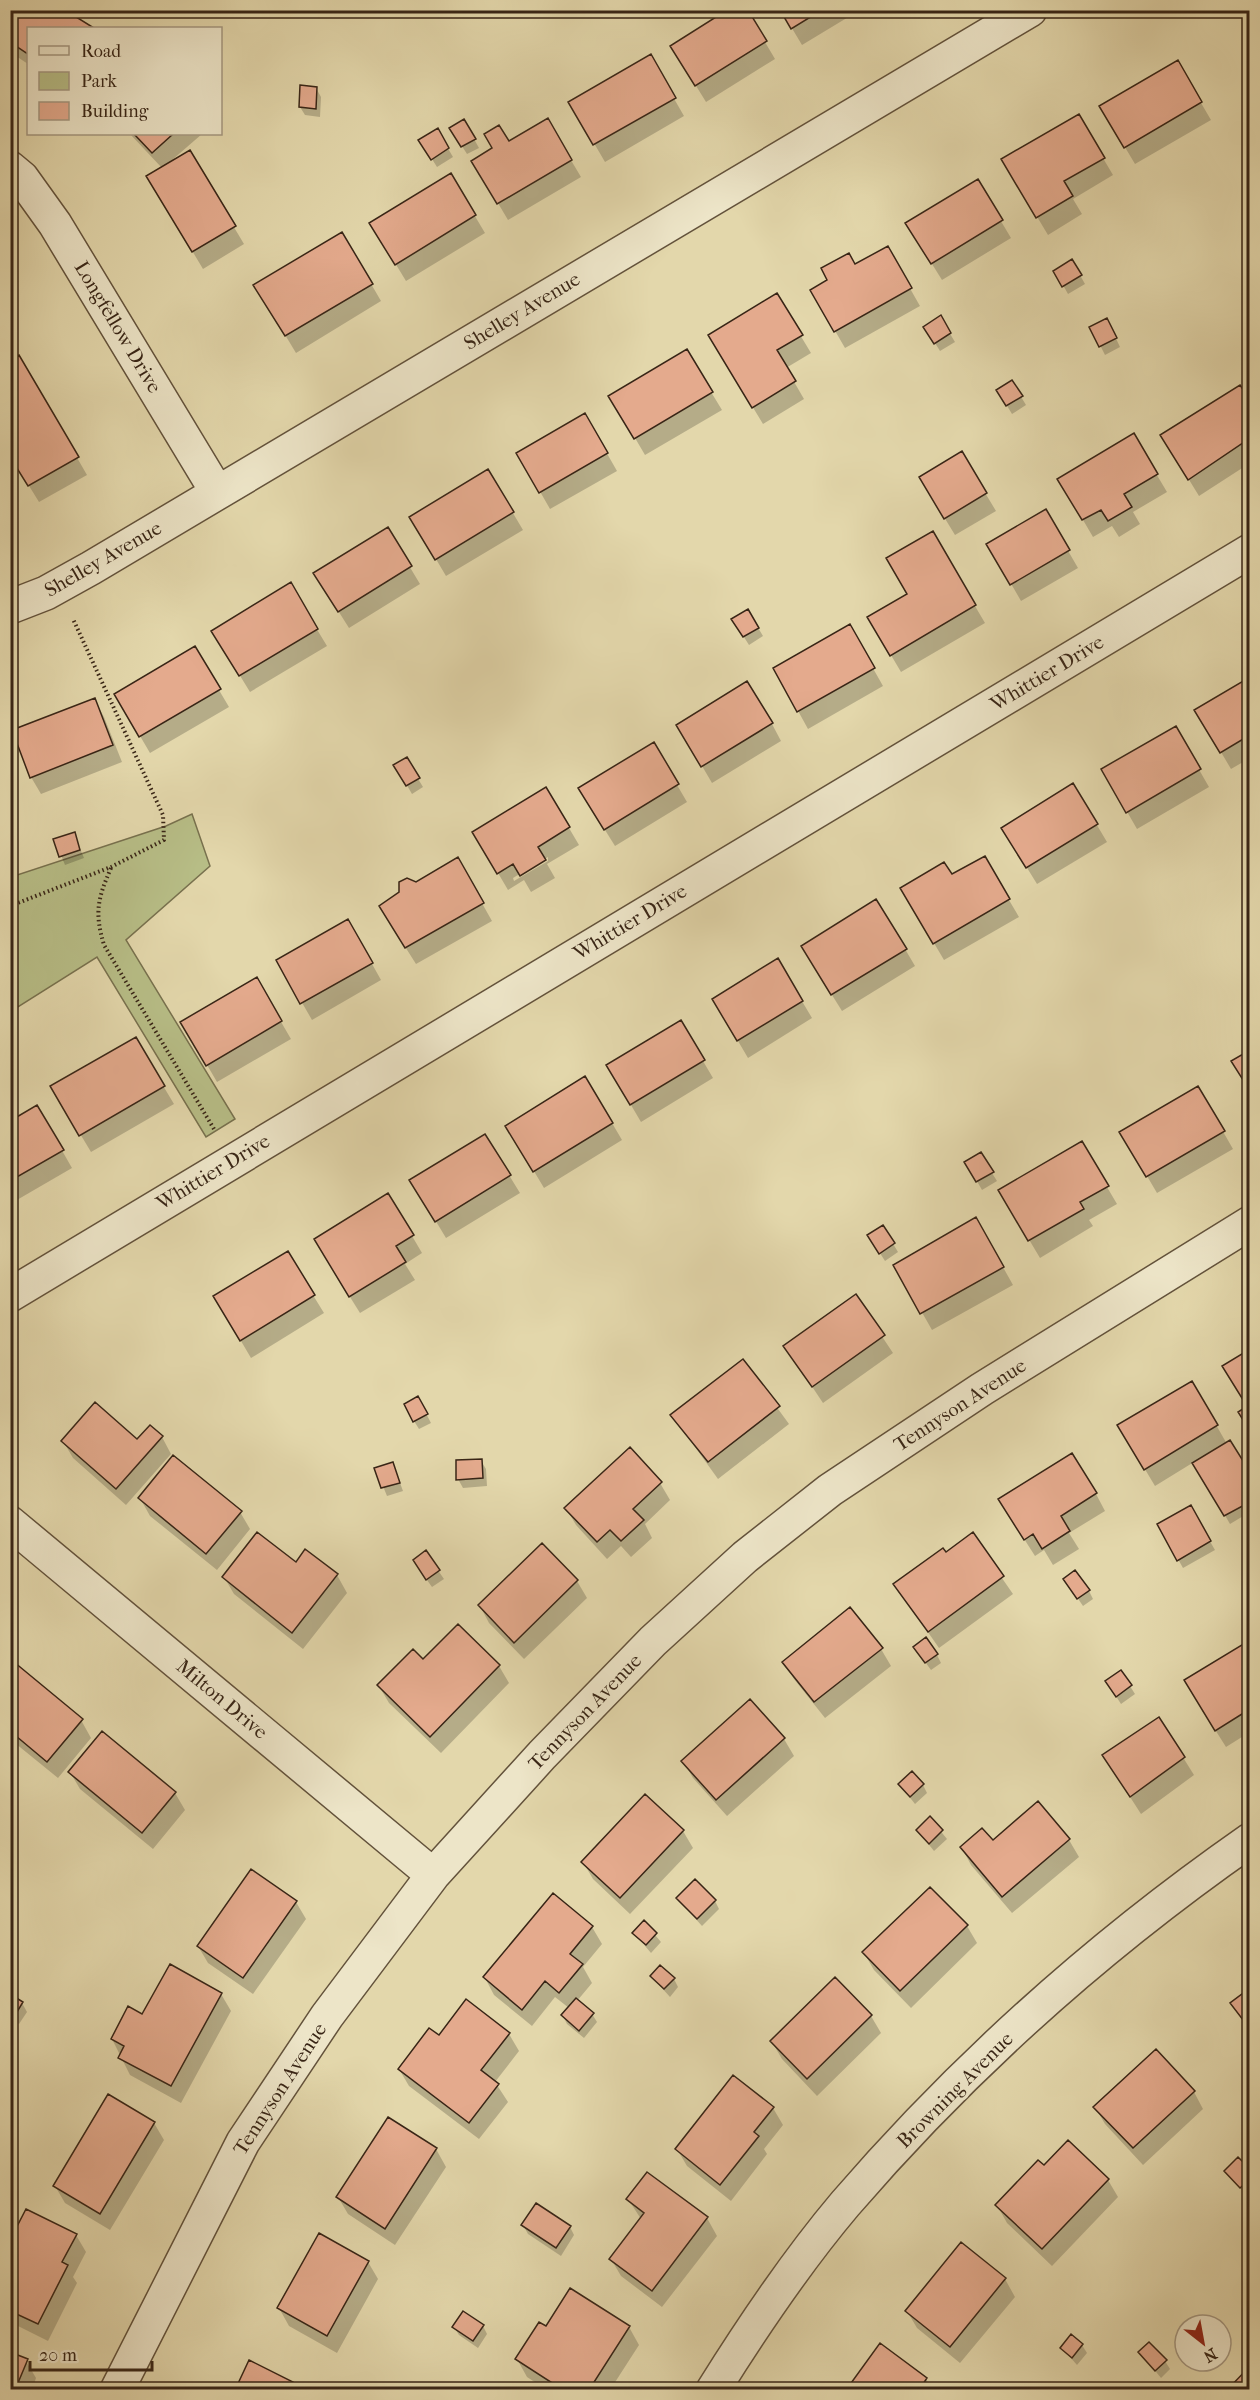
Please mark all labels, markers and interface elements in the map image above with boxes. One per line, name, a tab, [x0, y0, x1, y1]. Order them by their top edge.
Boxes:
legend	[27, 27, 222, 135]
text: Road	[81, 41, 121, 62]
text: Park	[81, 71, 118, 92]
text: Building	[81, 101, 149, 122]
street label: Longfellow Drive	[70, 257, 166, 397]
street label: Shelley Avenue	[460, 267, 584, 355]
street label: Shelley Avenue	[40, 516, 166, 602]
street label: Whittier Drive	[985, 630, 1108, 716]
street label: Whittier Drive	[568, 879, 691, 965]
street label: Whittier Drive	[151, 1129, 274, 1215]
street label: Tennyson Avenue	[890, 1354, 1030, 1456]
street label: Tennyson Avenue	[524, 1649, 646, 1775]
street label: Milton Drive	[172, 1654, 272, 1744]
street label: Tennyson Avenue	[229, 2019, 331, 2159]
street label: Browning Avenue	[892, 2027, 1018, 2153]
north arrow	[1173, 2313, 1233, 2373]
scale bar	[30, 2334, 152, 2372]
text: N	[1200, 2344, 1221, 2367]
text: 20 m	[39, 2345, 77, 2366]

